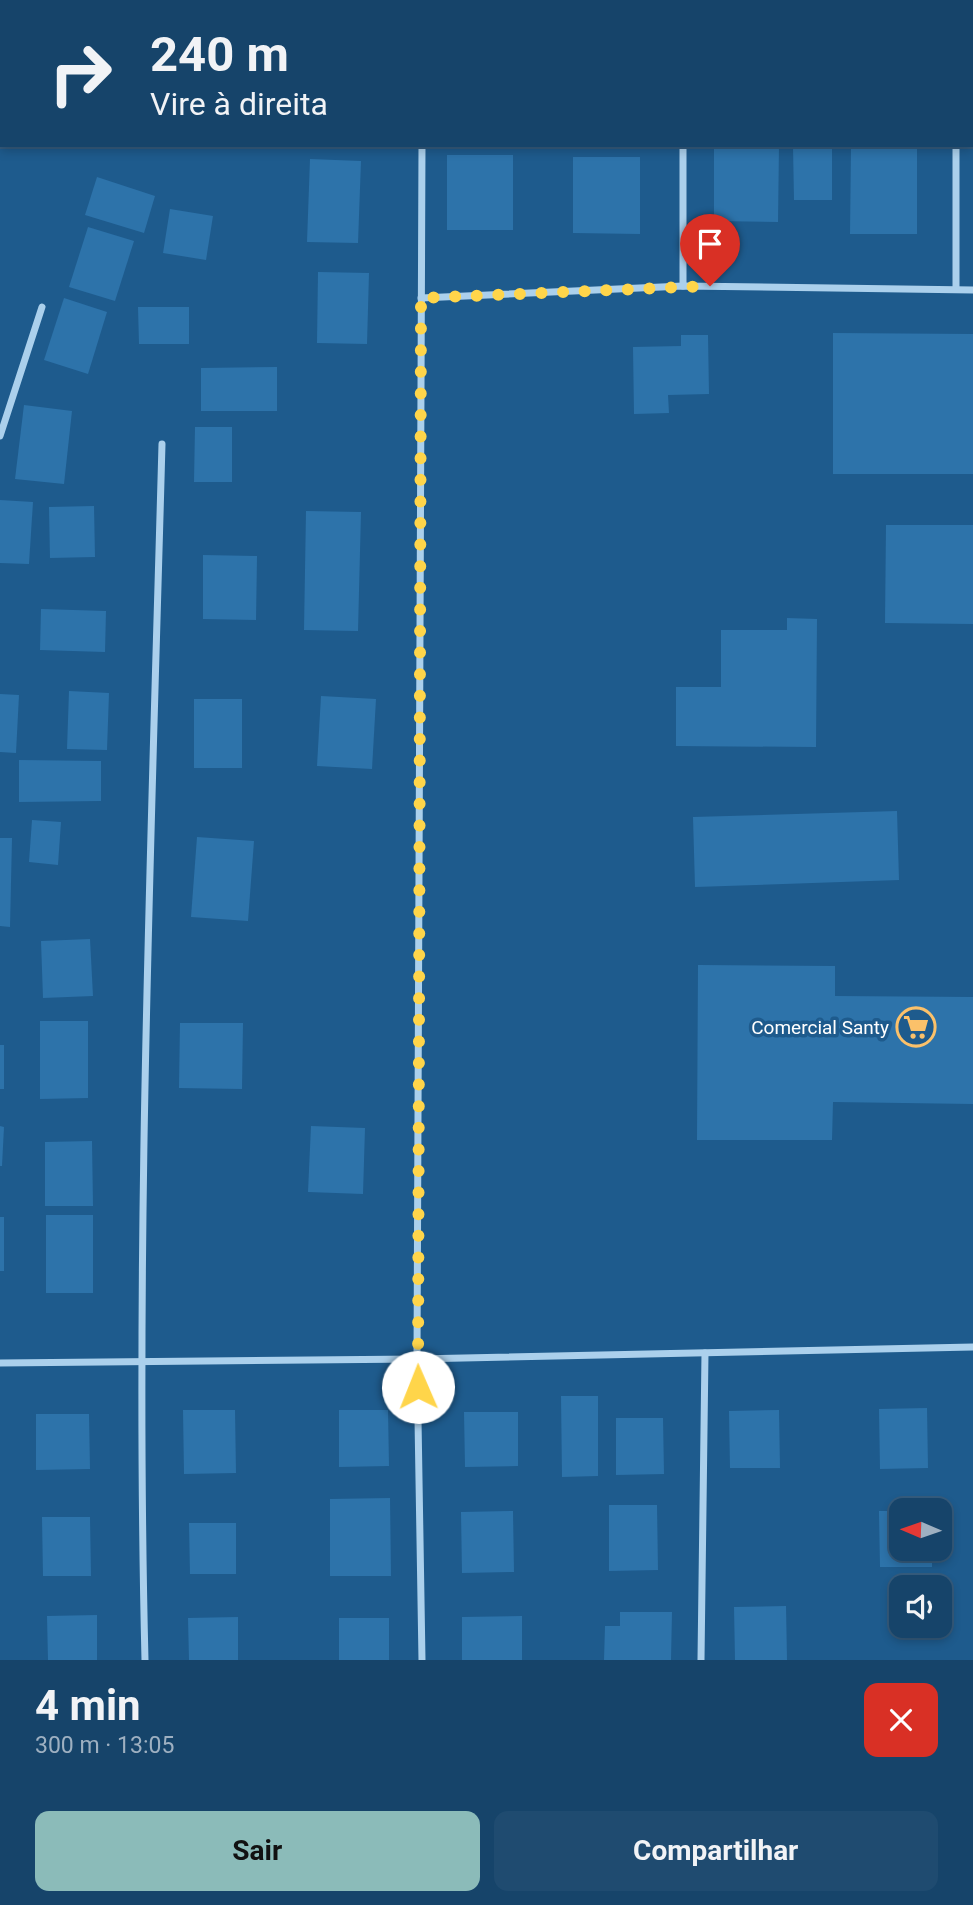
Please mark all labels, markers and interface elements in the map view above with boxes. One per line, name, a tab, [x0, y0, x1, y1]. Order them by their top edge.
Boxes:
text: 240 m	[150, 26, 289, 83]
icon: right	[35, 28, 126, 119]
text: Vire à direita	[150, 85, 328, 123]
pin	[680, 214, 740, 286]
icon: arrive	[691, 225, 729, 263]
supermarket icon: Comercial Santy	[895, 1006, 937, 1048]
place label: Comercial Santy	[751, 1016, 889, 1039]
position arrow	[381, 1350, 455, 1424]
north arrow	[889, 1498, 952, 1561]
map controls	[889, 1498, 952, 1638]
button: sound	[889, 1575, 952, 1638]
text: 4 min	[35, 1681, 141, 1730]
button: close	[864, 1683, 938, 1757]
text: 300 m · 13:05	[35, 1732, 174, 1759]
button: Sair	[35, 1811, 480, 1891]
button: Compartilhar	[494, 1811, 938, 1891]

